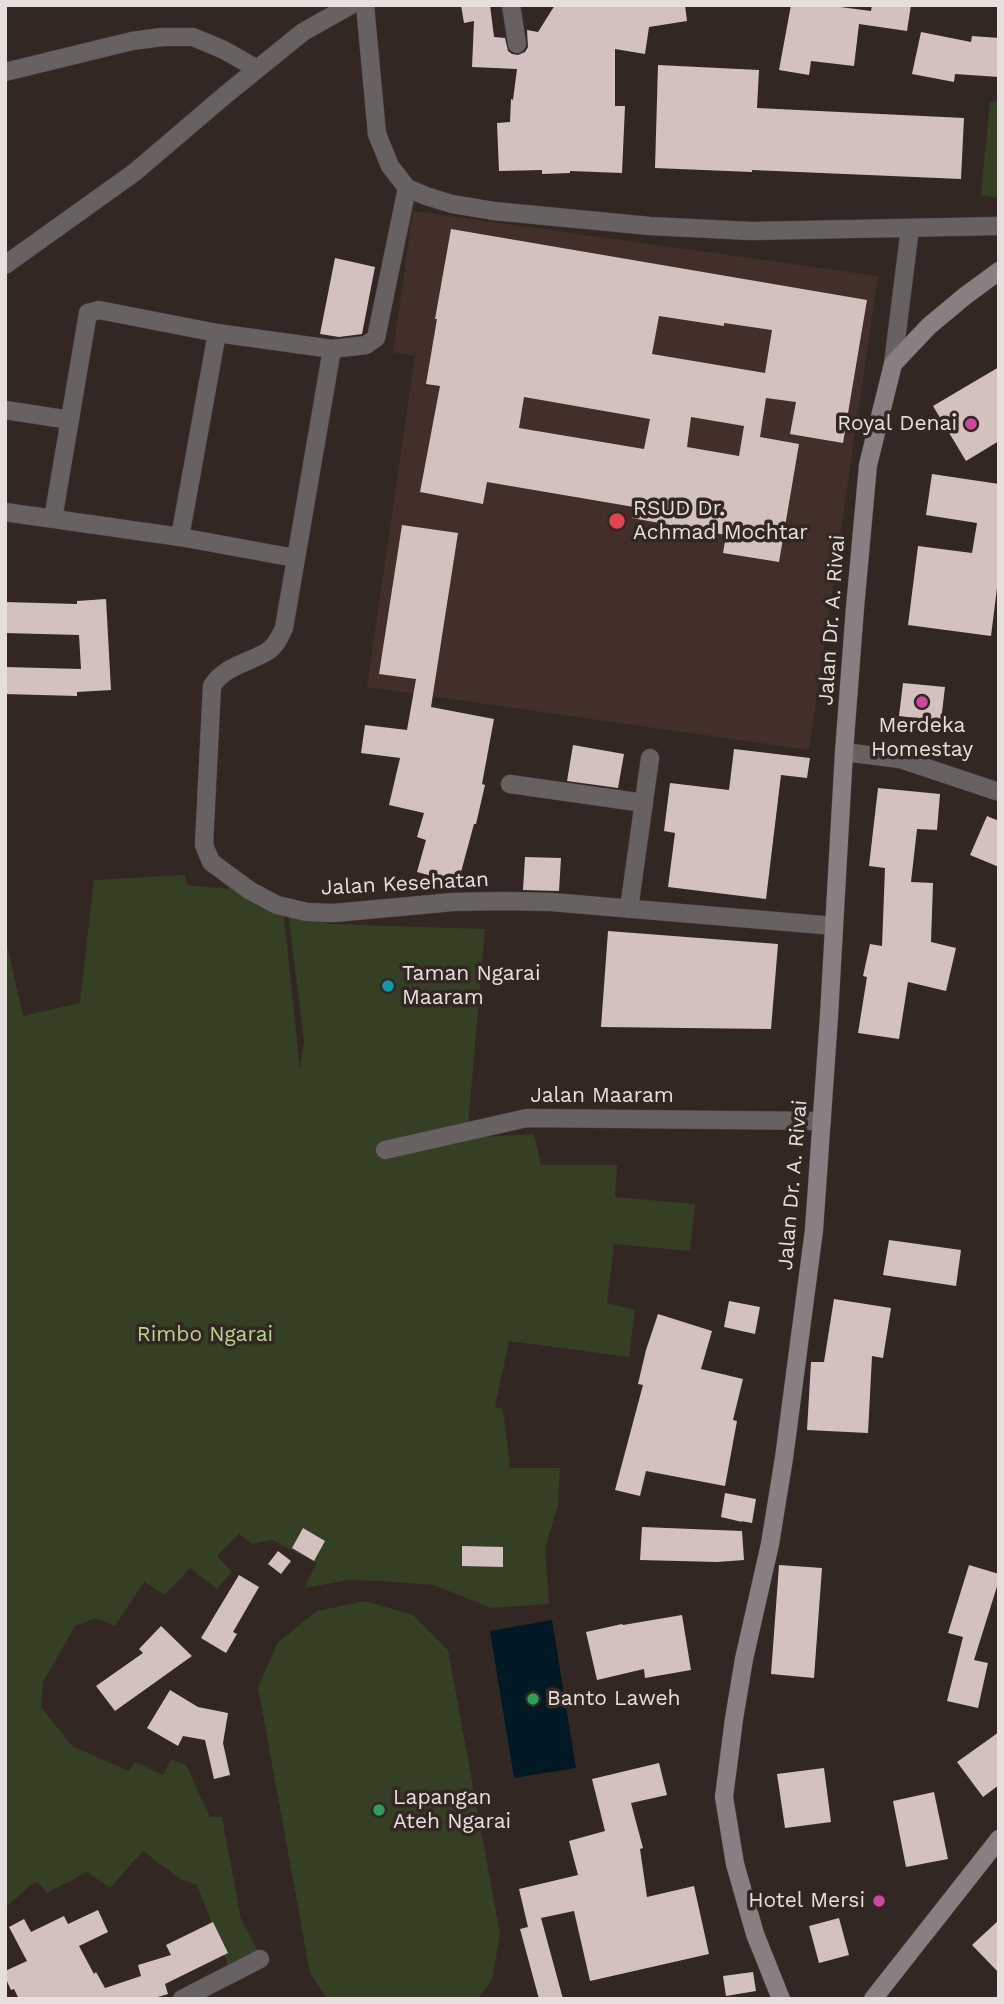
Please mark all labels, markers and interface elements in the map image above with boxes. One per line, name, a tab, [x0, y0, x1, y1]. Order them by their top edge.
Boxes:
place label: Royal Denai	[837, 411, 957, 437]
marker: Royal Denai	[963, 416, 979, 432]
place label: RSUD Dr. Achmad Mochtar	[633, 496, 808, 546]
marker: RSUD Dr. Achmad Mochtar	[607, 511, 627, 531]
street label: Jalan Dr. A. Rivai	[813, 534, 851, 706]
marker: Merdeka Homestay	[914, 694, 930, 710]
place label: Merdeka Homestay	[871, 713, 973, 763]
street label: Jalan Kesehatan	[320, 867, 490, 901]
place label: Taman Ngarai Maaram	[402, 961, 540, 1011]
marker: Taman Ngarai Maaram	[380, 978, 396, 994]
street label: Jalan Maaram	[530, 1083, 674, 1109]
street label: Jalan Dr. A. Rivai	[773, 1099, 813, 1271]
park label: Rimbo Ngarai	[137, 1322, 273, 1348]
place label: Banto Laweh	[547, 1686, 681, 1712]
marker: Banto Laweh	[525, 1691, 541, 1707]
place label: Lapangan Ateh Ngarai	[393, 1785, 511, 1835]
marker: Lapangan Ateh Ngarai	[371, 1802, 387, 1818]
place label: Hotel Mersi	[748, 1888, 865, 1914]
marker: Hotel Mersi	[871, 1893, 887, 1909]

